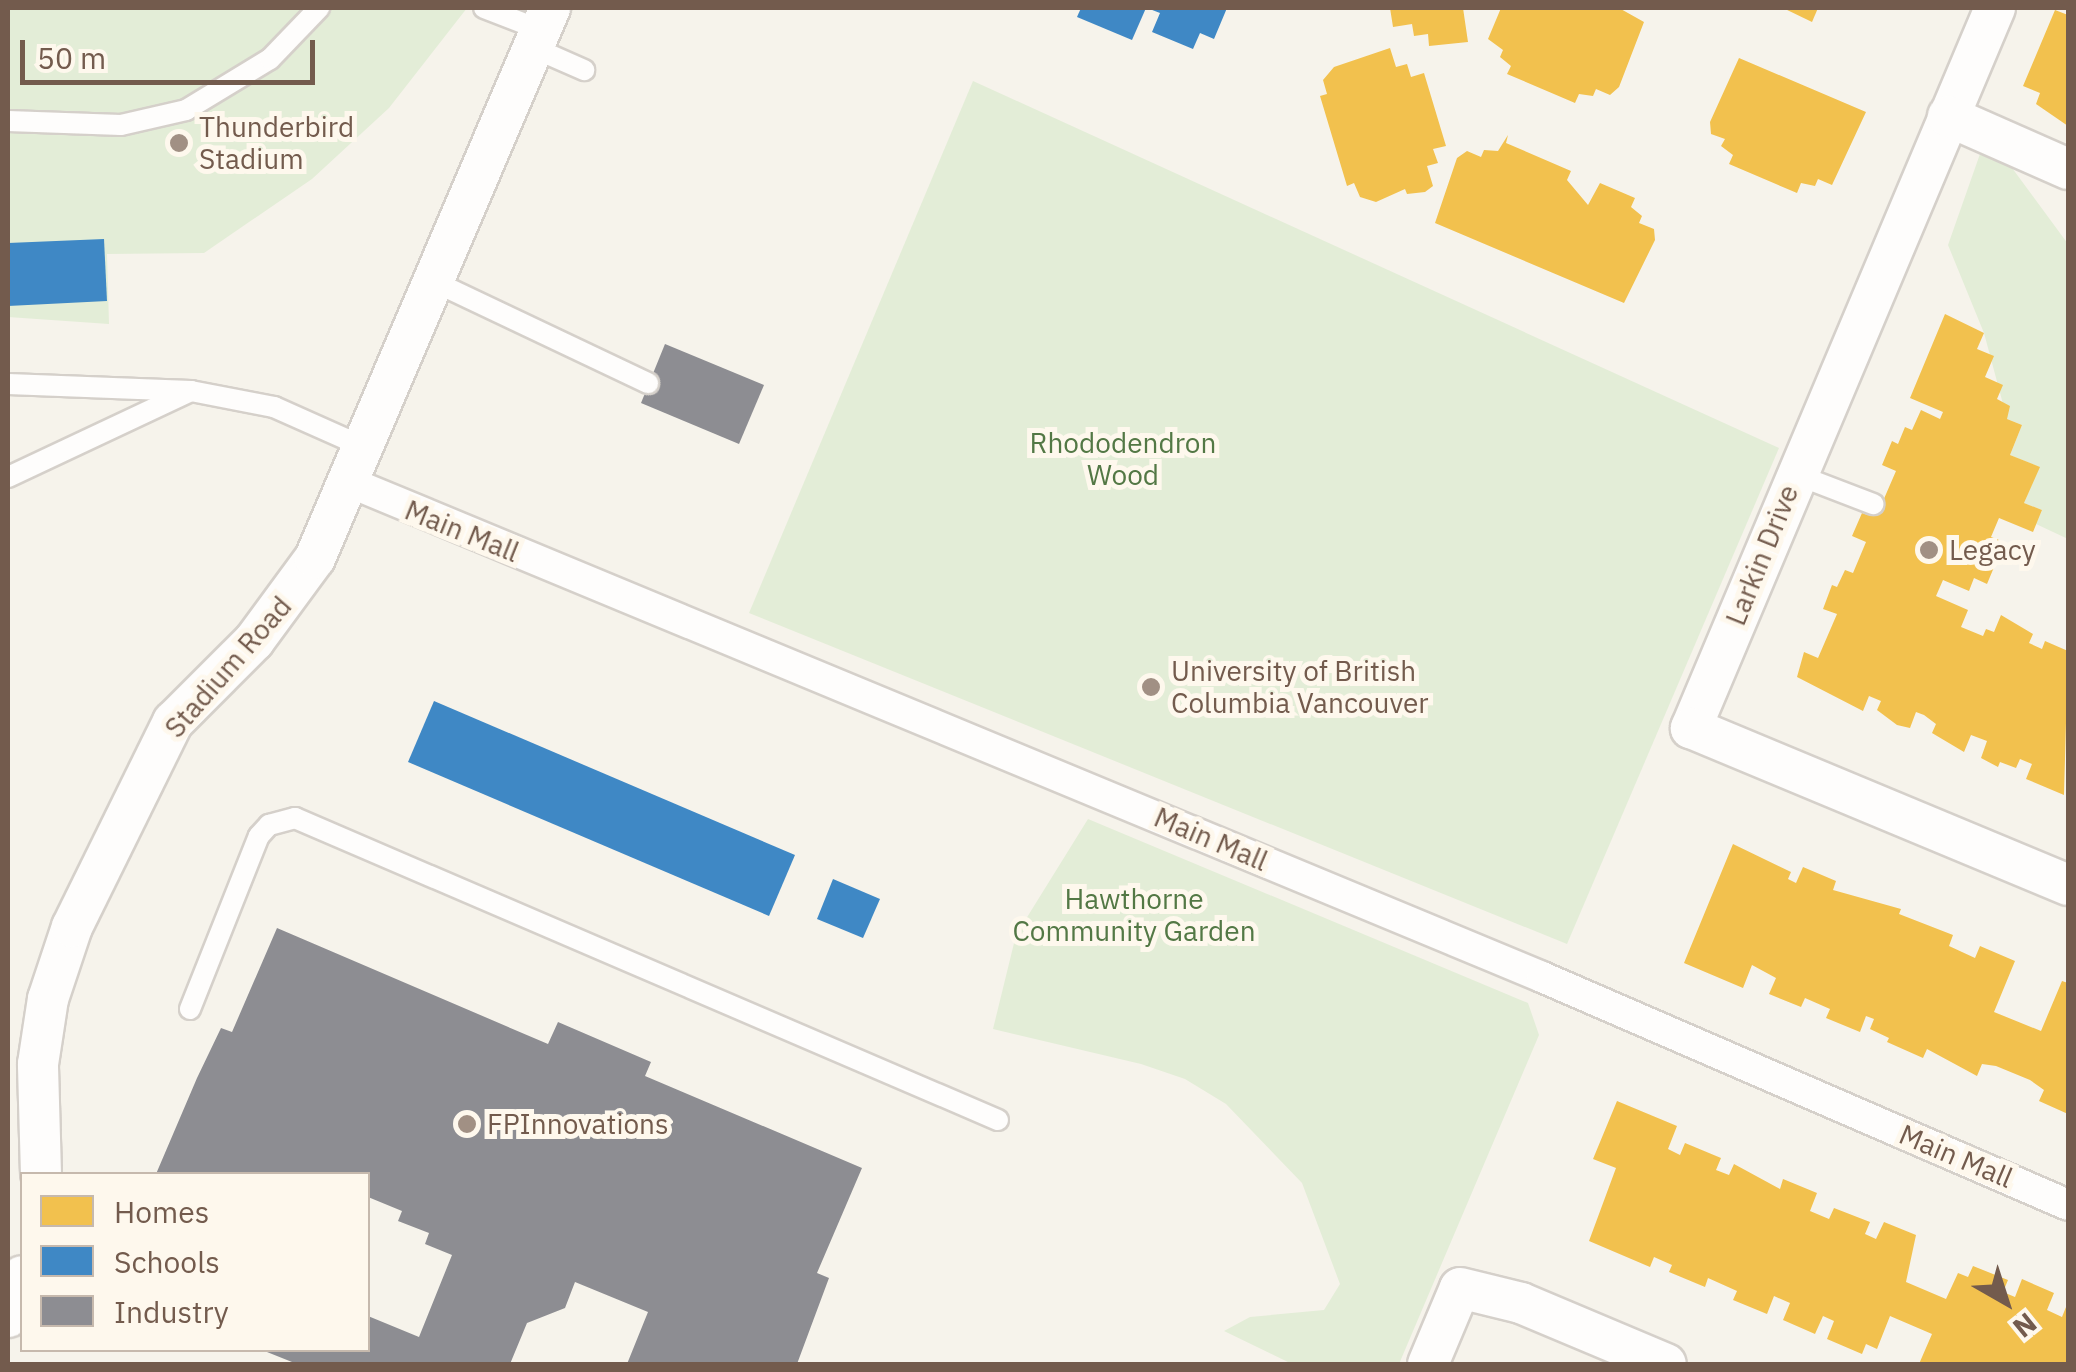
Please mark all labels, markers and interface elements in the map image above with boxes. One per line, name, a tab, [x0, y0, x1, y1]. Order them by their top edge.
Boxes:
scale bar	[25, 20, 320, 82]
text: 50 m	[37, 38, 106, 77]
place label: Thunderbird Stadium	[199, 110, 354, 176]
marker: Thunderbird Stadium	[168, 132, 190, 154]
park label: Rhododendron Wood	[1030, 426, 1216, 492]
street label: Larkin Drive	[1719, 480, 1805, 630]
street label: Main Mall	[400, 493, 524, 569]
place label: Legacy	[1949, 533, 2036, 567]
marker: Legacy	[1918, 539, 1940, 561]
street label: Stadium Road	[158, 590, 298, 744]
place label: University of British Columbia Vancouver	[1171, 654, 1429, 720]
marker: University of British Columbia Vancouver	[1140, 676, 1162, 698]
street label: Main Mall	[1149, 800, 1273, 878]
park label: Hawthorne Community Garden	[1012, 882, 1256, 948]
place label: FPInnovations	[487, 1107, 669, 1141]
marker: FPInnovations	[456, 1113, 478, 1135]
street label: Main Mall	[1894, 1117, 2018, 1195]
legend	[20, 1172, 370, 1352]
text: Homes	[114, 1192, 209, 1231]
text: Schools	[114, 1242, 220, 1281]
north arrow	[1956, 1252, 2056, 1352]
text: Industry	[114, 1292, 229, 1331]
text: N	[2006, 1305, 2045, 1346]

